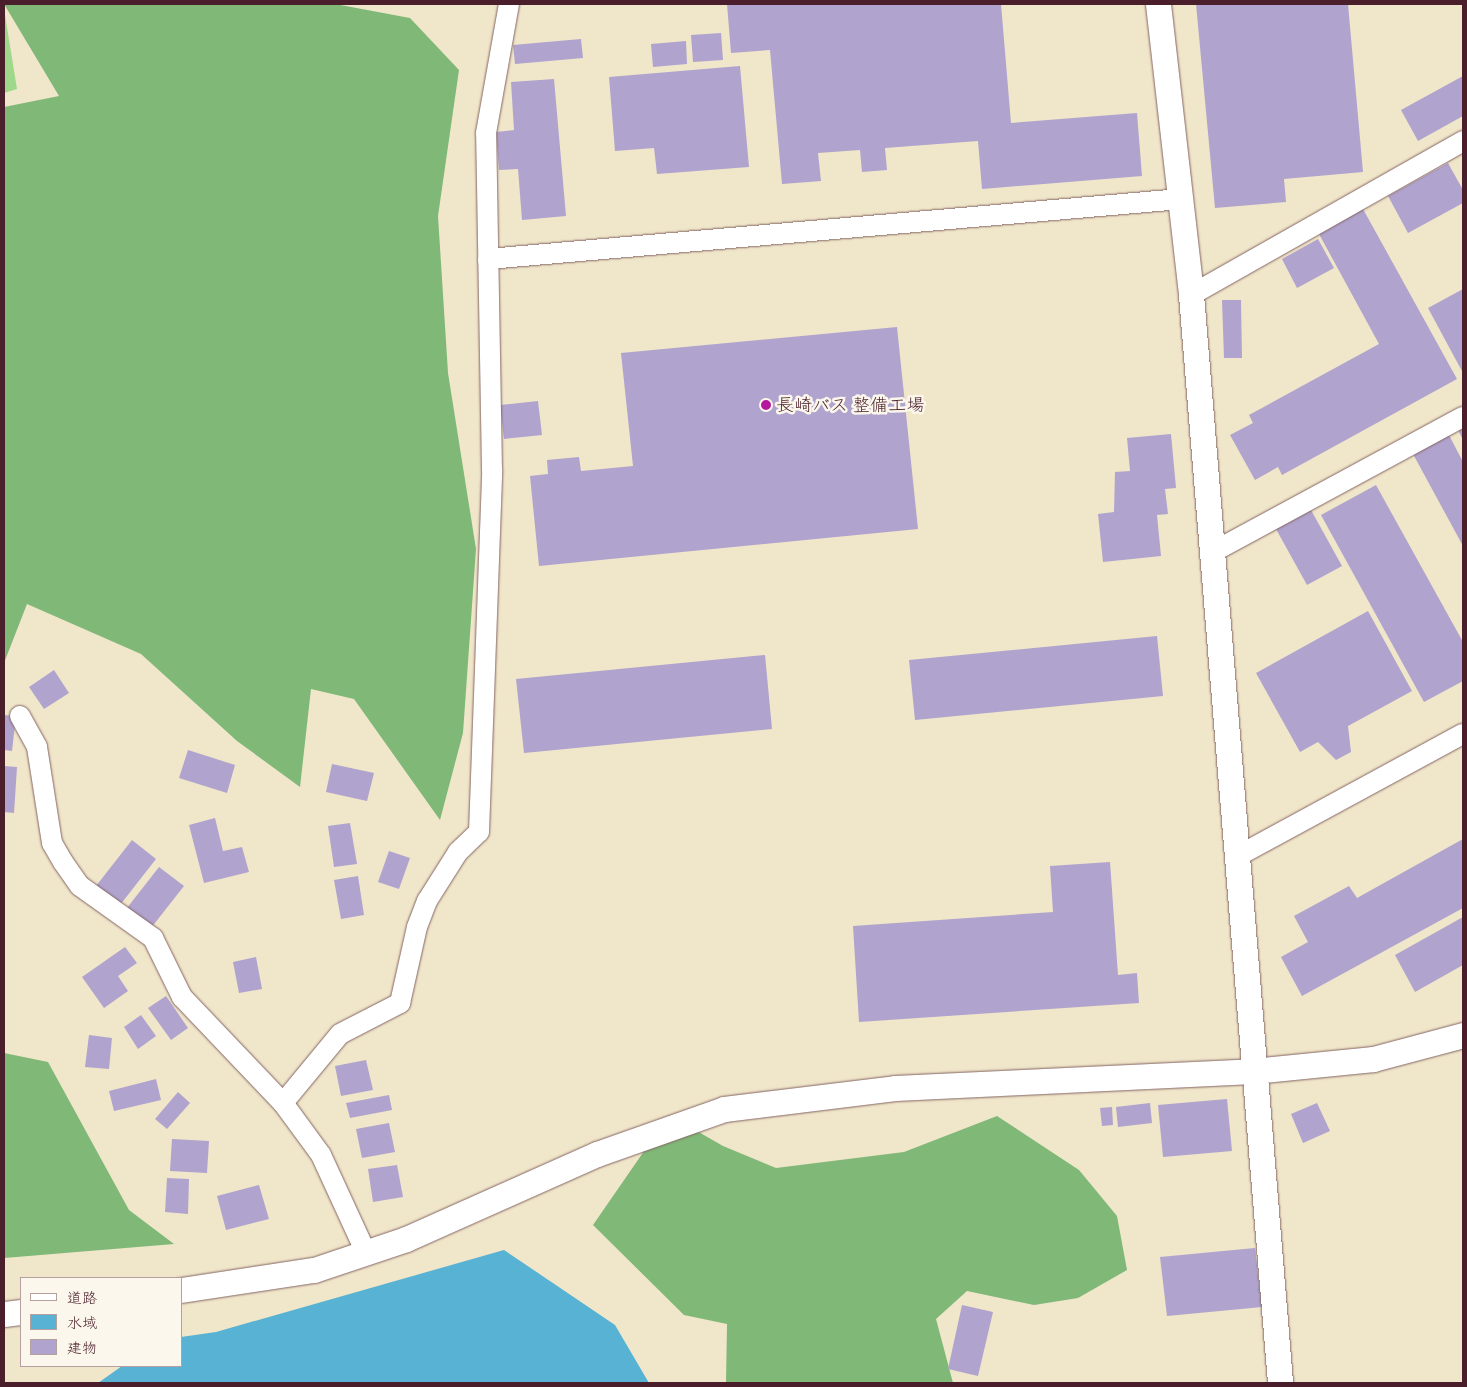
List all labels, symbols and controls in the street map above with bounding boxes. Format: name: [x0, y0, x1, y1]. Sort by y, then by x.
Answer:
place label: 長崎バス 整備工場: [776, 394, 924, 416]
marker: 長崎バス 整備工場: [760, 399, 772, 411]
legend: [20, 1277, 182, 1367]
text: 道路: [67, 1288, 97, 1307]
text: 水域: [67, 1313, 97, 1332]
text: 建物: [67, 1338, 97, 1357]

